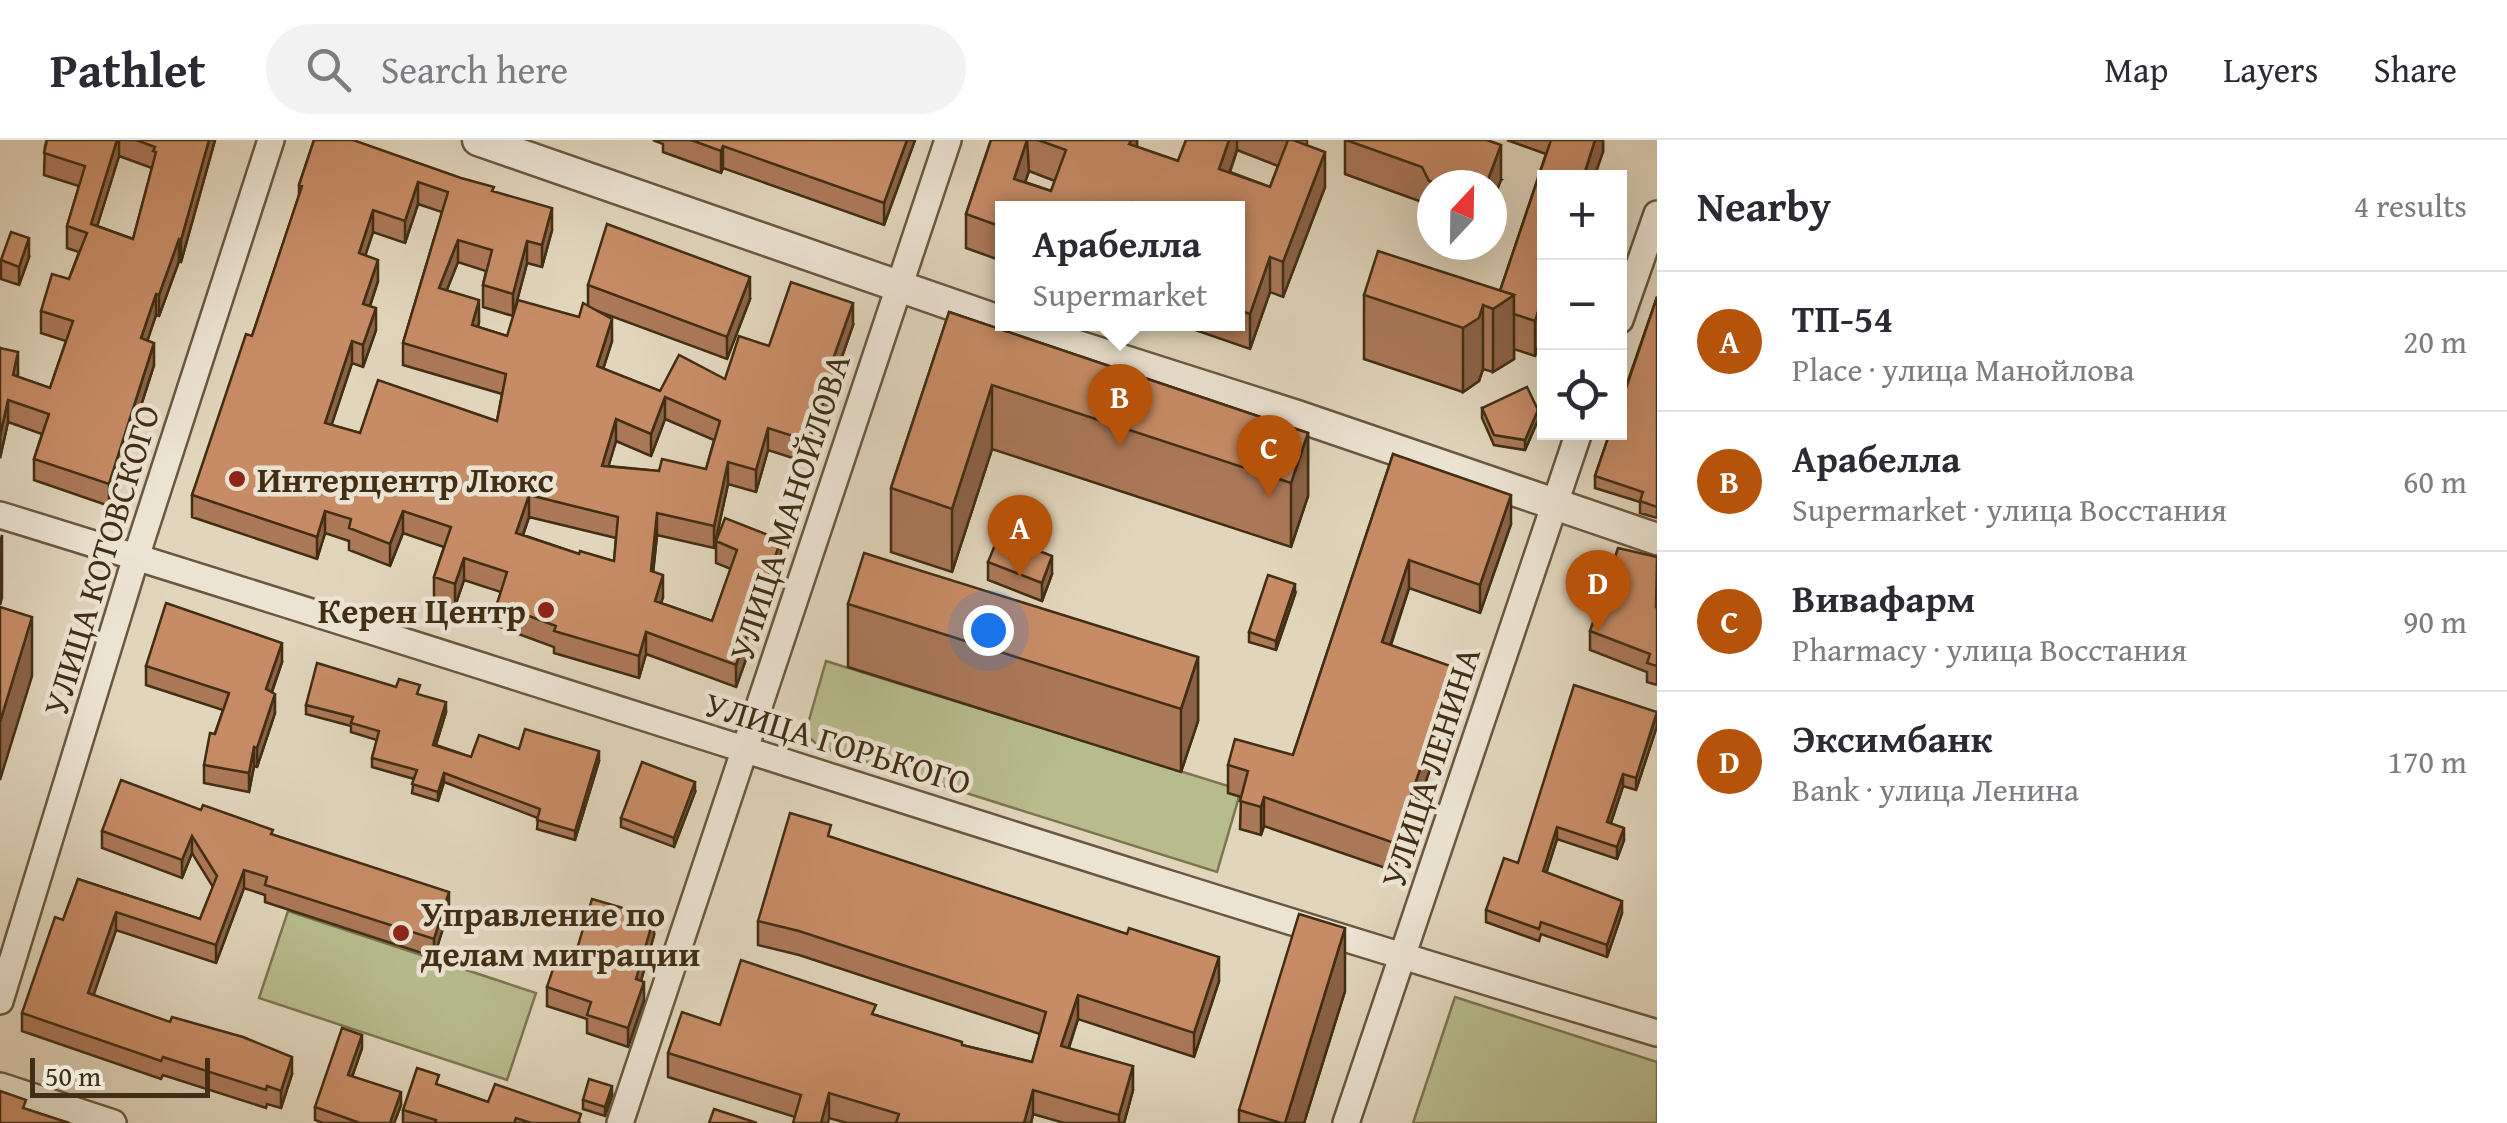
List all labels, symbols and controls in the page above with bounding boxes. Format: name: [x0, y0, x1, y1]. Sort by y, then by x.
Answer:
search box: [266, 24, 966, 114]
text: Pathlet: [50, 34, 206, 105]
text: Search here: [381, 41, 568, 97]
icon: search: [301, 42, 356, 97]
text: Map: [2104, 44, 2168, 95]
text: Layers: [2223, 44, 2318, 95]
text: Share: [2373, 44, 2457, 95]
north arrow: [1417, 170, 1507, 260]
map controls: [1537, 170, 1627, 440]
button: +: [1537, 170, 1627, 260]
text: Nearby: [1697, 175, 1831, 236]
text: 4 results: [2354, 182, 2467, 229]
popup: [995, 201, 1245, 331]
text: Арабелла: [1033, 215, 1201, 271]
button: −: [1537, 260, 1627, 350]
text: Supermarket: [1033, 271, 1207, 318]
text: ТП-54: [1792, 290, 1893, 346]
text: A: [1719, 318, 1740, 365]
text: 20 m: [2403, 318, 2467, 365]
text: Place · улица Манойлова: [1792, 346, 2134, 393]
street label: УЛИЦА МАНОЙЛОВА: [715, 347, 863, 667]
button: locate: [1537, 350, 1627, 440]
pin: B: [1088, 364, 1152, 446]
street label: УЛИЦА КОТОВСКОГО: [30, 399, 172, 721]
pin: C: [1236, 414, 1302, 497]
text: Арабелла: [1792, 430, 1961, 486]
place label: Интерцентр Люкс: [257, 454, 554, 505]
text: B: [1720, 458, 1739, 505]
text: 60 m: [2403, 458, 2467, 505]
marker: Интерцентр Люкс: [226, 468, 248, 490]
text: Supermarket · улица Восстания: [1792, 486, 2227, 533]
pin: A: [988, 494, 1052, 577]
pin: D: [1566, 550, 1630, 632]
text: Вивафарм: [1792, 570, 1975, 626]
place label: Керен Центр: [318, 585, 526, 636]
text: C: [1720, 598, 1739, 645]
text: 90 m: [2403, 598, 2467, 645]
marker: Керен Центр: [535, 599, 557, 621]
your location: [963, 605, 1014, 656]
text: Pharmacy · улица Восстания: [1792, 626, 2187, 673]
street label: УЛИЦА ЛЕНИНА: [1367, 640, 1493, 894]
street label: УЛИЦА ГОРЬКОГО: [699, 678, 977, 808]
text: Эксимбанк: [1792, 710, 1992, 766]
text: D: [1719, 738, 1740, 785]
text: 170 m: [2388, 738, 2467, 785]
text: Bank · улица Ленина: [1792, 766, 2079, 813]
place label: Управление по делам миграции: [421, 888, 700, 979]
marker: Управление по делам миграции: [390, 922, 412, 944]
scale bar: [30, 1053, 210, 1098]
text: 50 m: [45, 1055, 101, 1096]

